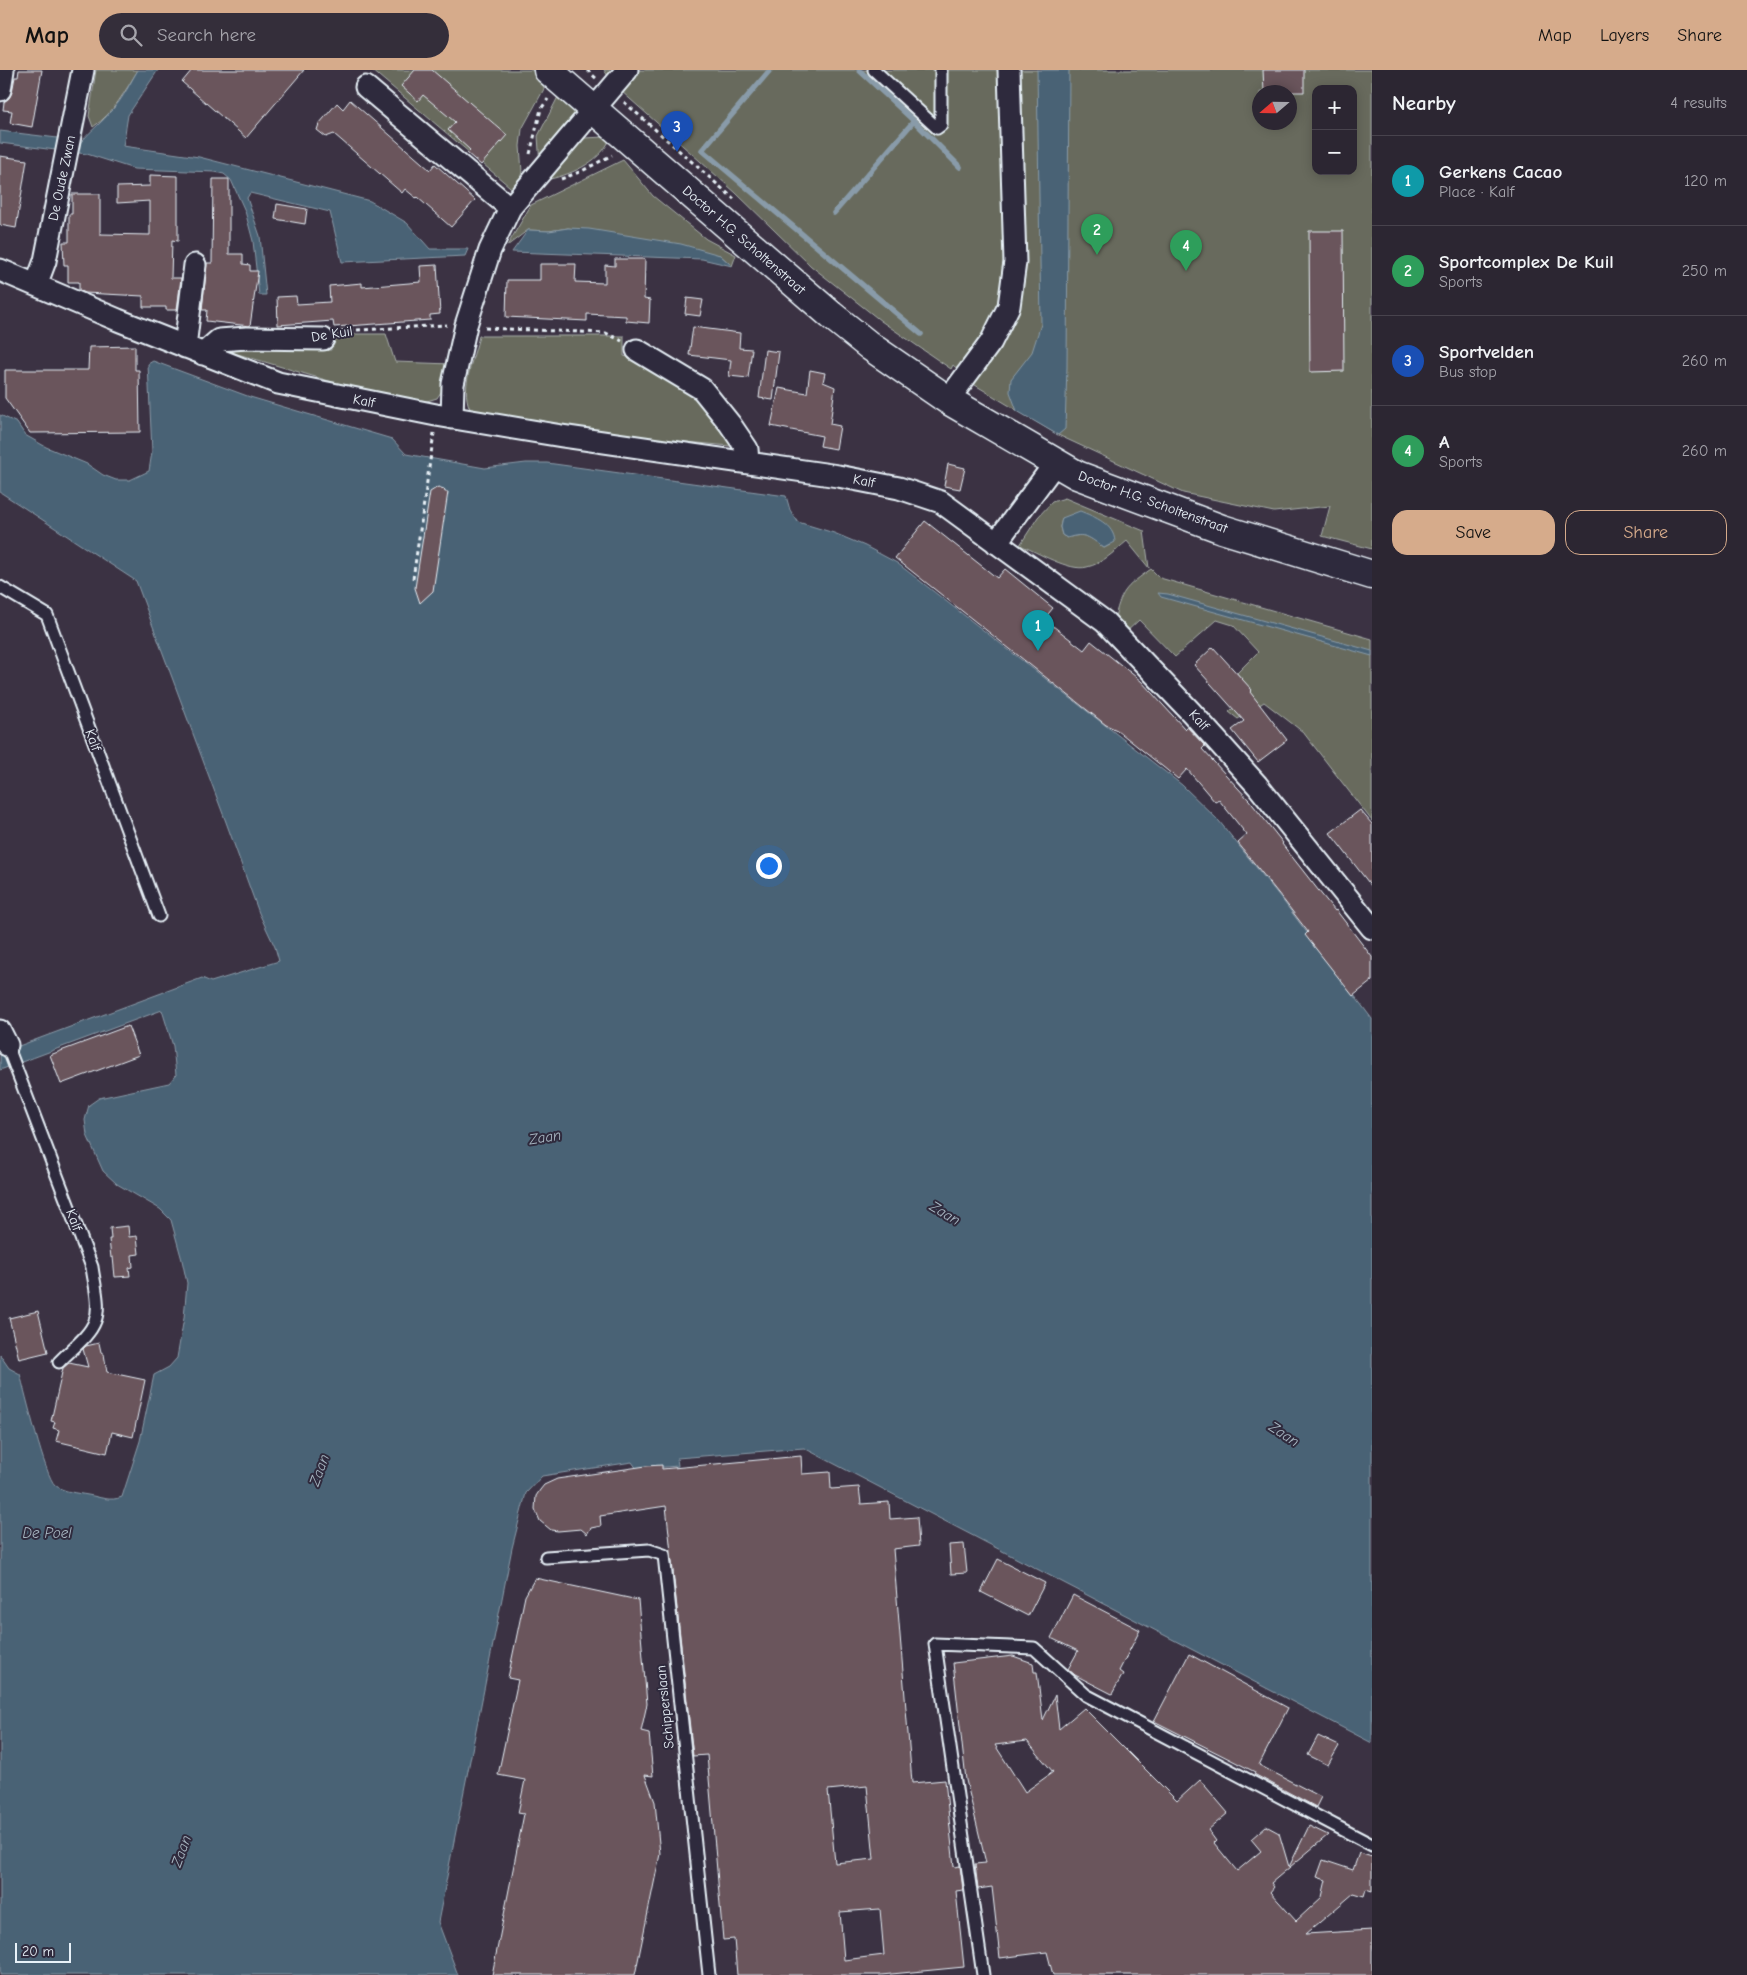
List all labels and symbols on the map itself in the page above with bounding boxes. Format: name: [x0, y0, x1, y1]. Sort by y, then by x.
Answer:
north arrow: [1252, 85, 1297, 130]
pin: 3: [661, 111, 693, 152]
street label: De Oude Zwan: [45, 134, 79, 222]
street label: Doctor H.G. Scholtenstraat: [679, 182, 810, 299]
pin: 2: [1081, 214, 1113, 255]
pin: 4: [1170, 230, 1202, 271]
street label: De Kuil: [310, 322, 354, 346]
street label: Kalf: [352, 391, 378, 412]
street label: Doctor H.G. Scholtenstraat: [1076, 467, 1231, 537]
street label: Kalf: [852, 471, 878, 492]
pin: 1: [1022, 610, 1054, 651]
street label: Kalf: [1185, 706, 1213, 735]
street label: Kalf: [81, 727, 105, 754]
your location: [756, 853, 782, 879]
water label: Zaan: [527, 1126, 562, 1149]
water label: Zaan: [926, 1196, 964, 1229]
street label: Kalf: [62, 1207, 86, 1234]
water label: Zaan: [1265, 1417, 1303, 1450]
water label: Zaan: [305, 1452, 333, 1489]
water label: De Poel: [22, 1524, 72, 1542]
street label: Schipperslaan: [652, 1664, 678, 1750]
water label: Zaan: [167, 1833, 195, 1870]
scale bar: [15, 1940, 71, 1963]

